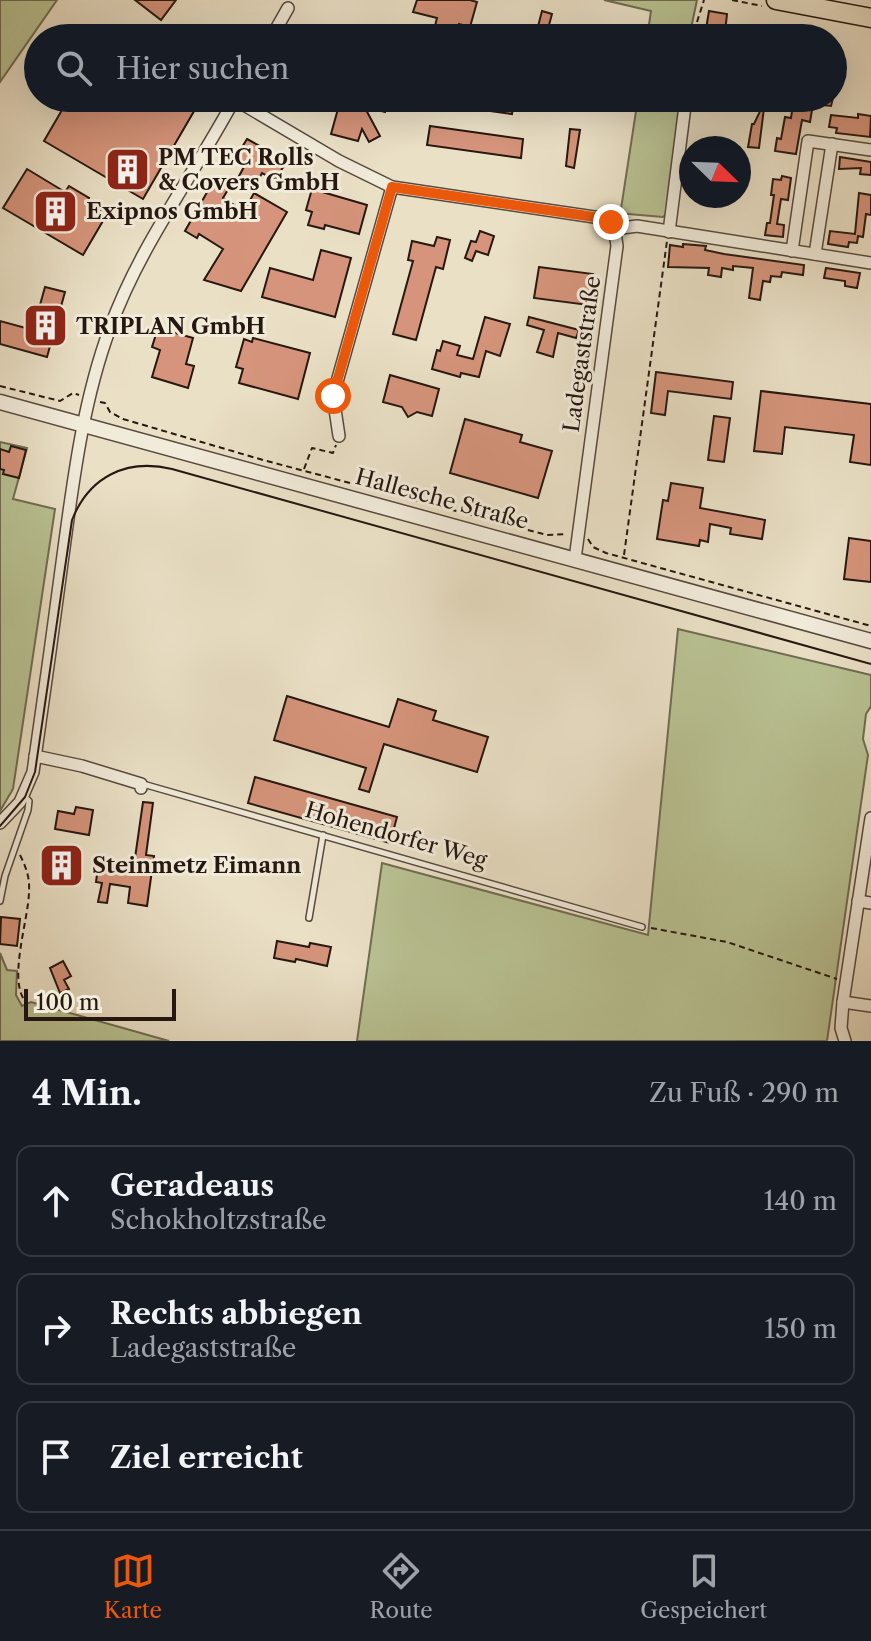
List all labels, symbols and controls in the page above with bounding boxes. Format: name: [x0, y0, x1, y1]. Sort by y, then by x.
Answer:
search box: [24, 24, 847, 112]
icon: search: [52, 46, 96, 90]
text: Hier suchen: [116, 50, 289, 87]
north arrow: [679, 136, 751, 208]
place label: PM TEC Rolls & Covers GmbH: [158, 144, 340, 196]
building icon: PM TEC Rolls & Covers GmbH: [103, 146, 151, 194]
building icon: Exipnos GmbH: [31, 187, 79, 235]
place label: Exipnos GmbH: [86, 198, 258, 225]
route end: [593, 204, 629, 240]
street label: Ladegaststraße: [558, 274, 606, 434]
building icon: TRIPLAN GmbH: [21, 302, 69, 350]
place label: TRIPLAN GmbH: [76, 313, 265, 340]
route start: [315, 378, 351, 414]
street label: Hallesche Straße: [352, 463, 532, 535]
street label: Hohendorfer Weg: [302, 796, 490, 874]
building icon: Steinmetz Eimann: [37, 841, 85, 889]
place label: Steinmetz Eimann: [92, 852, 301, 879]
scale bar: [24, 985, 176, 1021]
text: 100 m: [36, 989, 99, 1016]
text: 4 Min.: [32, 1072, 142, 1114]
text: Zu Fuß · 290 m: [649, 1077, 839, 1109]
text: Geradeaus: [110, 1167, 274, 1204]
icon: ahead: [34, 1179, 78, 1223]
text: 140 m: [763, 1185, 837, 1217]
text: Schokholtzstraße: [110, 1204, 327, 1236]
text: Rechts abbiegen: [110, 1295, 362, 1332]
icon: right: [34, 1307, 78, 1351]
text: 150 m: [764, 1313, 837, 1345]
text: Ladegaststraße: [110, 1332, 296, 1364]
icon: arrive: [34, 1435, 78, 1479]
text: Ziel erreicht: [110, 1439, 303, 1476]
tab: Karte: [104, 1549, 162, 1624]
tab: Route: [370, 1549, 433, 1624]
tab: Gespeichert: [640, 1549, 767, 1624]

